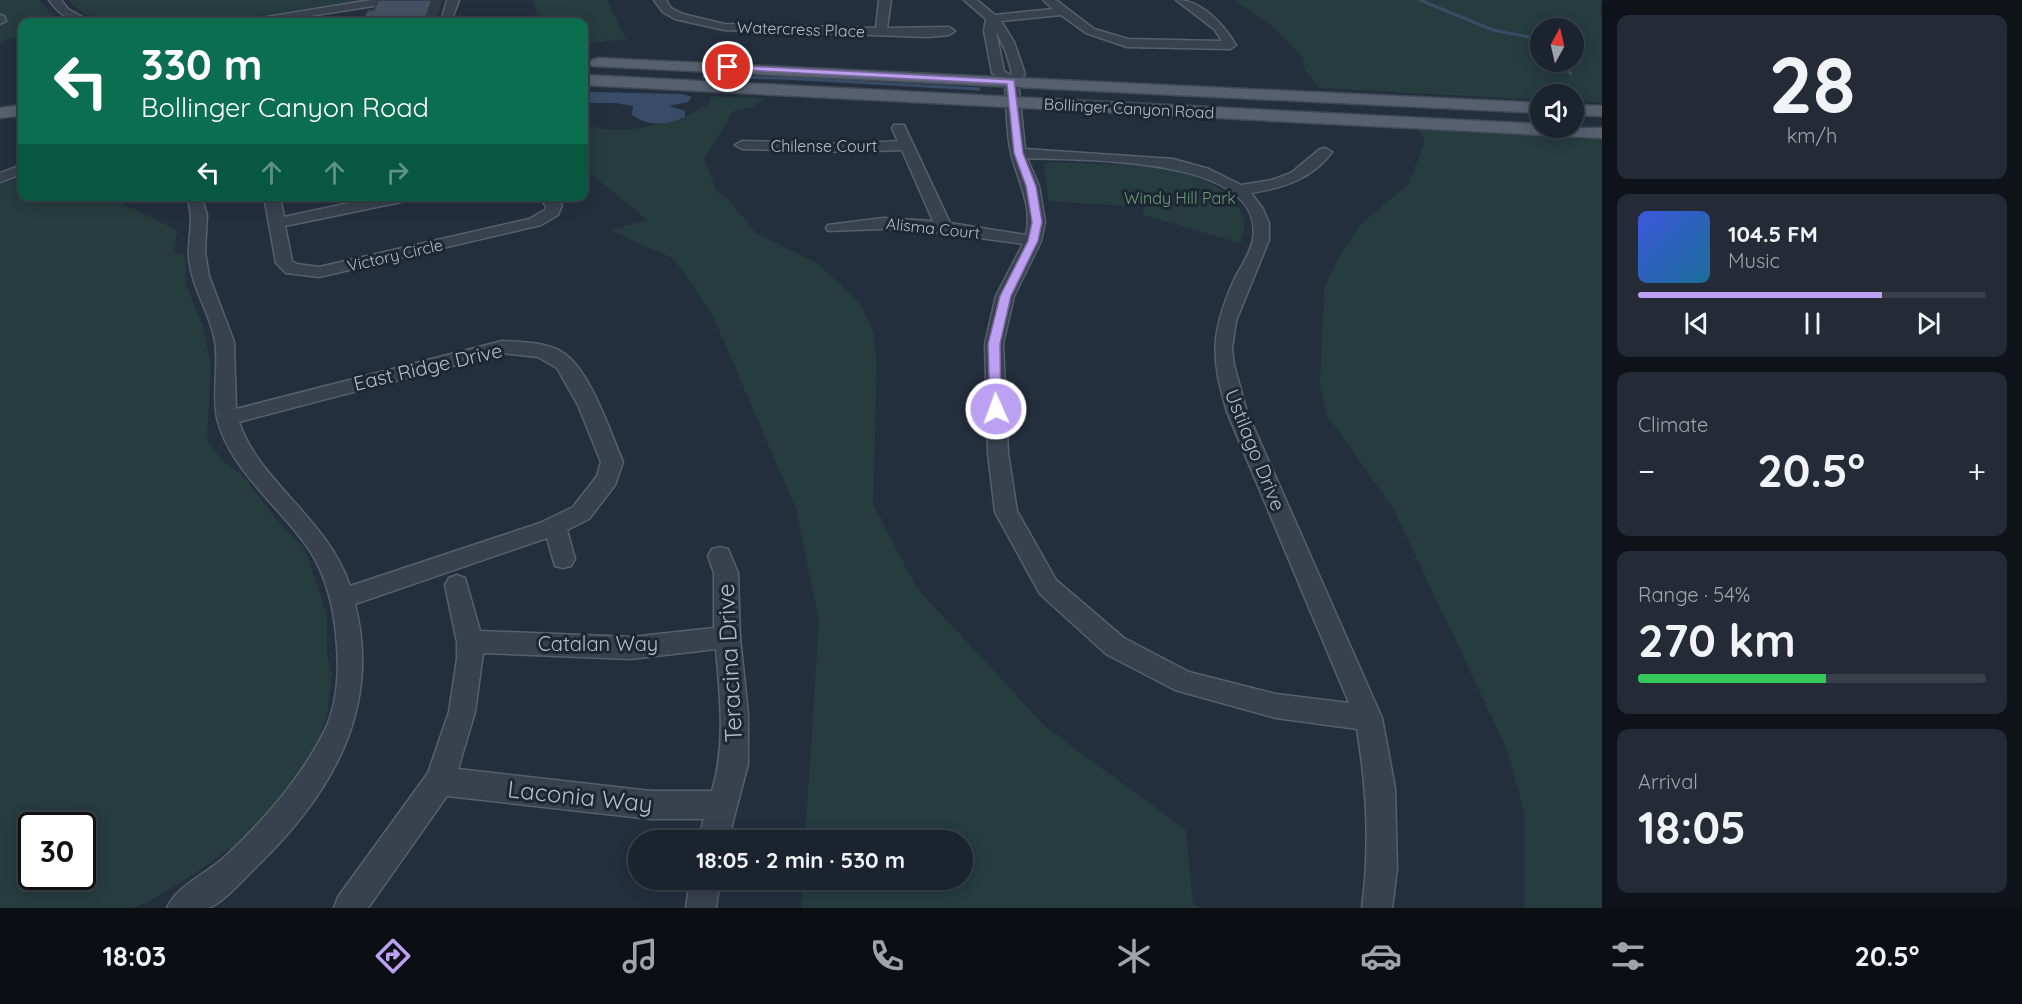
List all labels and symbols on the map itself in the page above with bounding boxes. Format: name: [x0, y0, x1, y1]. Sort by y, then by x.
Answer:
street label: Watercress Place: [737, 17, 865, 41]
north arrow: [1530, 18, 1584, 72]
pin: [702, 41, 753, 92]
street label: Bollinger Canyon Road: [1043, 94, 1215, 122]
street label: Chilense Court: [771, 136, 877, 156]
park label: Windy Hill Park: [1124, 188, 1236, 208]
street label: Alisma Court: [885, 213, 981, 243]
street label: Victory Circle: [345, 234, 445, 276]
street label: East Ridge Drive: [351, 337, 505, 396]
position arrow: [964, 377, 1028, 441]
street label: Ustilago Drive: [1220, 385, 1291, 514]
street label: Teracina Drive: [710, 583, 748, 743]
street label: Catalan Way: [538, 631, 658, 656]
street label: Laconia Way: [506, 773, 654, 819]
speed limit sign: 30: [18, 812, 96, 890]

